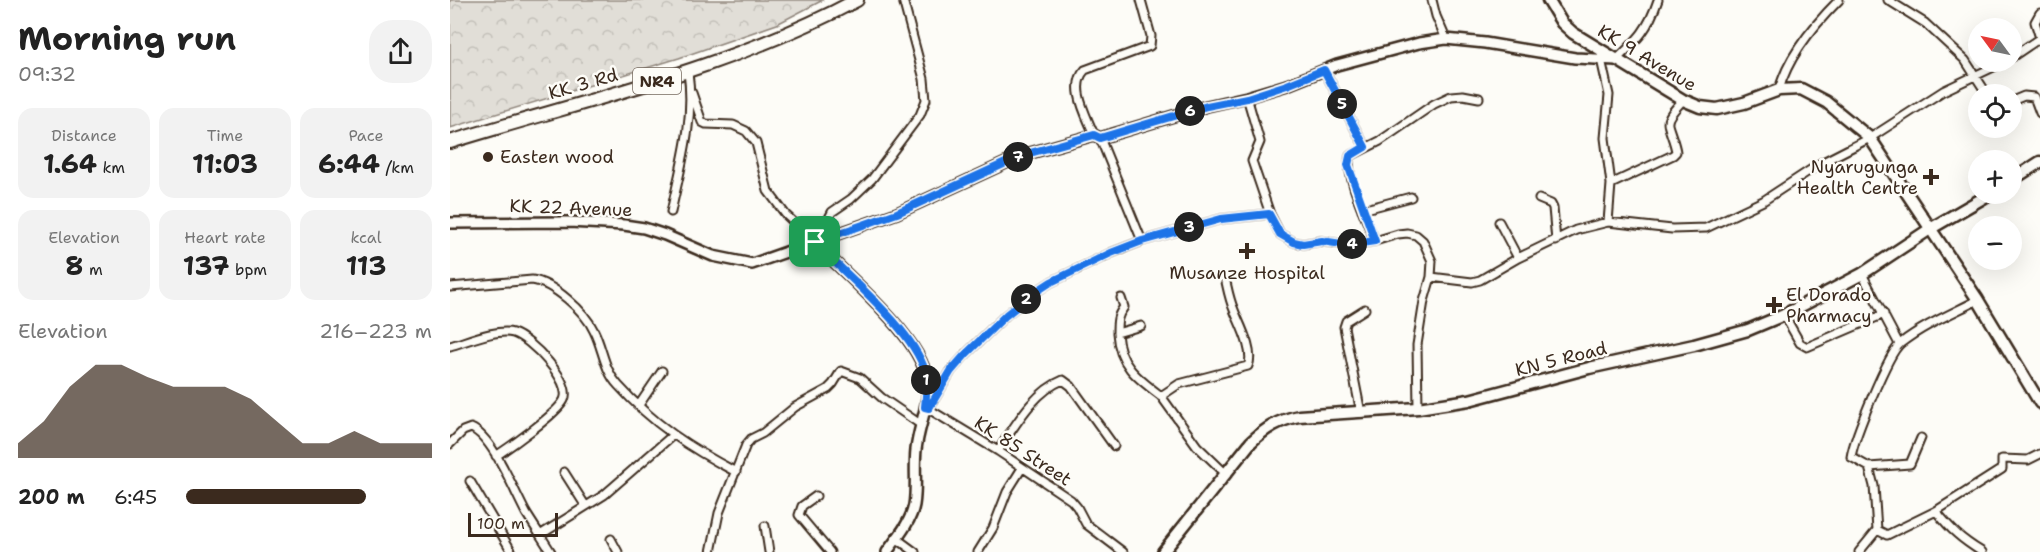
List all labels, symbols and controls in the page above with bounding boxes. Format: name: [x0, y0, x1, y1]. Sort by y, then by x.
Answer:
text: Morning run: [18, 16, 236, 61]
north arrow: [1968, 18, 2022, 72]
map controls: [1968, 18, 2022, 270]
street label: KK 9 Avenue: [1593, 19, 1701, 97]
button: share: [369, 20, 432, 83]
text: 09:32: [18, 61, 76, 87]
street label: KK 3 Rd: [545, 63, 621, 105]
road number: NR4: [633, 68, 681, 94]
button: locate: [1968, 84, 2022, 138]
pin: 5: [1327, 89, 1357, 119]
text: 5: [1337, 93, 1347, 114]
pin: 6: [1175, 96, 1205, 126]
text: 6: [1184, 100, 1196, 121]
text: Distance: [51, 125, 117, 146]
text: Time: [207, 125, 243, 146]
text: Pace: [348, 125, 384, 146]
pin: 7: [1003, 142, 1033, 172]
place label: Easten wood: [500, 145, 614, 169]
text: 1.64: [43, 146, 97, 181]
text: 11:03: [192, 146, 258, 181]
text: 6:44: [318, 146, 380, 181]
text: 7: [1012, 146, 1024, 167]
marker: Easten wood: [481, 150, 495, 164]
button: +: [1968, 150, 2022, 204]
place label: Nyarugunga Health Centre: [1797, 155, 1918, 200]
text: km: [97, 157, 125, 178]
text: /km: [380, 157, 414, 178]
marker: Nyarugunga Health Centre: [1922, 168, 1940, 186]
street label: KK 22 Avenue: [509, 194, 633, 222]
pin: 3: [1174, 212, 1204, 242]
pin: [789, 216, 840, 267]
text: 3: [1183, 216, 1195, 237]
button: −: [1968, 216, 2022, 270]
icon: arrive: [798, 225, 831, 258]
text: Elevation: [48, 227, 120, 248]
text: Heart rate: [184, 227, 266, 248]
text: kcal: [350, 227, 382, 248]
pin: 4: [1337, 229, 1367, 259]
text: 4: [1346, 233, 1358, 254]
marker: Musanze Hospital: [1238, 242, 1256, 260]
text: 8: [65, 248, 83, 283]
text: 137: [183, 248, 229, 283]
text: 113: [346, 248, 386, 283]
text: m: [83, 259, 103, 280]
text: bpm: [229, 259, 267, 280]
place label: Musanze Hospital: [1169, 261, 1325, 285]
place label: El Dorado Pharmacy: [1786, 283, 1872, 328]
pin: 2: [1011, 284, 1041, 314]
text: 2: [1020, 288, 1032, 309]
marker: El Dorado Pharmacy: [1767, 298, 1781, 312]
text: Elevation: [18, 318, 108, 344]
text: 216–223 m: [319, 318, 432, 344]
street label: KN 5 Road: [1513, 336, 1609, 382]
pin: 1: [911, 365, 941, 395]
text: 1: [922, 369, 930, 390]
street label: KK 85 Street: [970, 411, 1076, 491]
text: 200 m: [18, 484, 85, 510]
text: 6:45: [114, 484, 157, 510]
scale bar: [468, 510, 558, 538]
text: 100 m: [477, 513, 525, 534]

